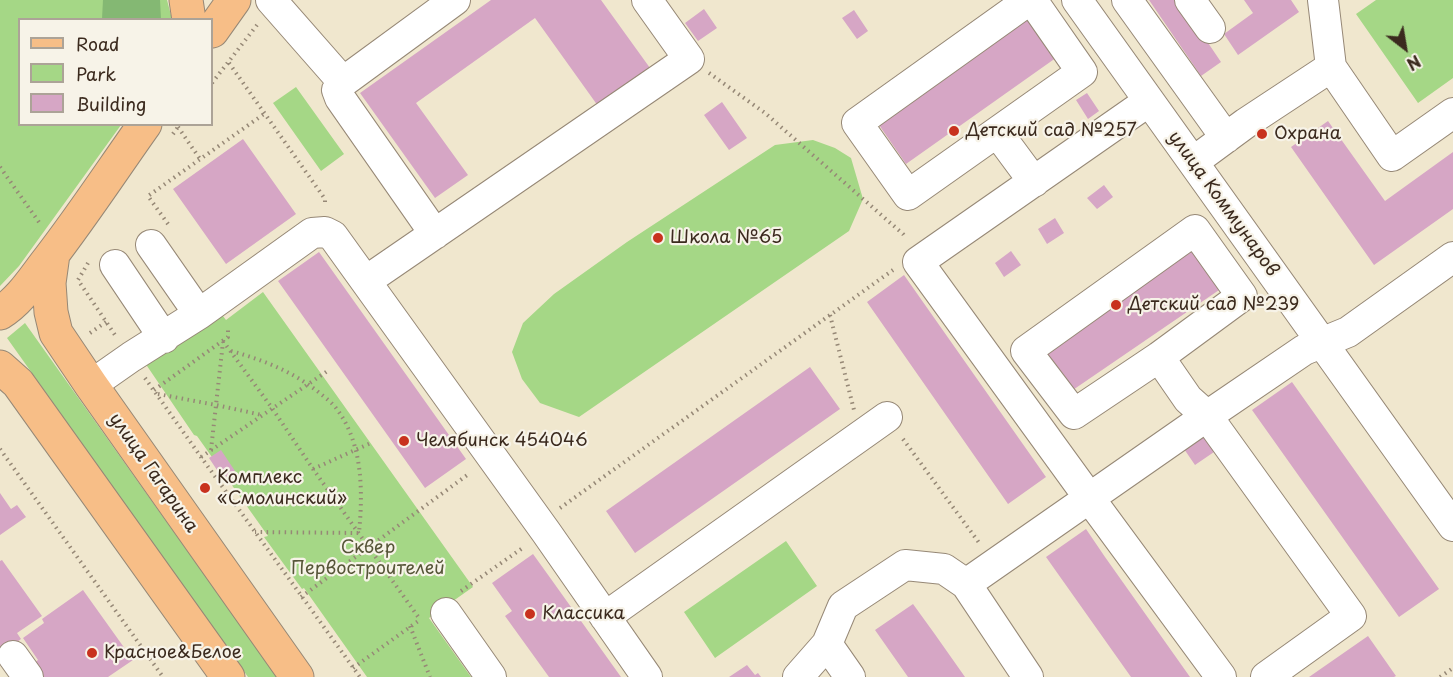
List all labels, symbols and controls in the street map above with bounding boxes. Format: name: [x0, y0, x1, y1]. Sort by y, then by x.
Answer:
legend: [18, 18, 213, 126]
north arrow: [1375, 18, 1435, 78]
text: Road: [76, 30, 120, 57]
text: N: [1403, 50, 1426, 77]
text: Park: [76, 60, 116, 87]
text: Building: [76, 90, 146, 117]
place label: Детский сад №257: [966, 120, 1137, 142]
place label: Охрана: [1274, 123, 1341, 145]
marker: Детский сад №257: [947, 124, 961, 138]
street label: улица Коммунаров: [1163, 127, 1283, 281]
marker: Охрана: [1255, 127, 1269, 141]
place label: Школа №65: [670, 227, 782, 249]
marker: Школа №65: [651, 231, 665, 245]
place label: Детский сад №239: [1128, 294, 1299, 316]
marker: Детский сад №239: [1109, 298, 1123, 312]
street label: улица Гагарина: [104, 409, 202, 537]
place label: Челябинск 454046: [416, 430, 588, 452]
marker: Челябинск 454046: [397, 434, 411, 448]
place label: Комплекс «Смолинский»: [217, 467, 347, 510]
marker: Комплекс «Смолинский»: [198, 481, 212, 495]
park label: Сквер Первостроителей: [291, 537, 445, 580]
place label: Классика: [542, 603, 625, 625]
marker: Классика: [523, 607, 537, 621]
place label: Красное&Белое: [104, 642, 242, 664]
marker: Красное&Белое: [85, 646, 99, 660]

